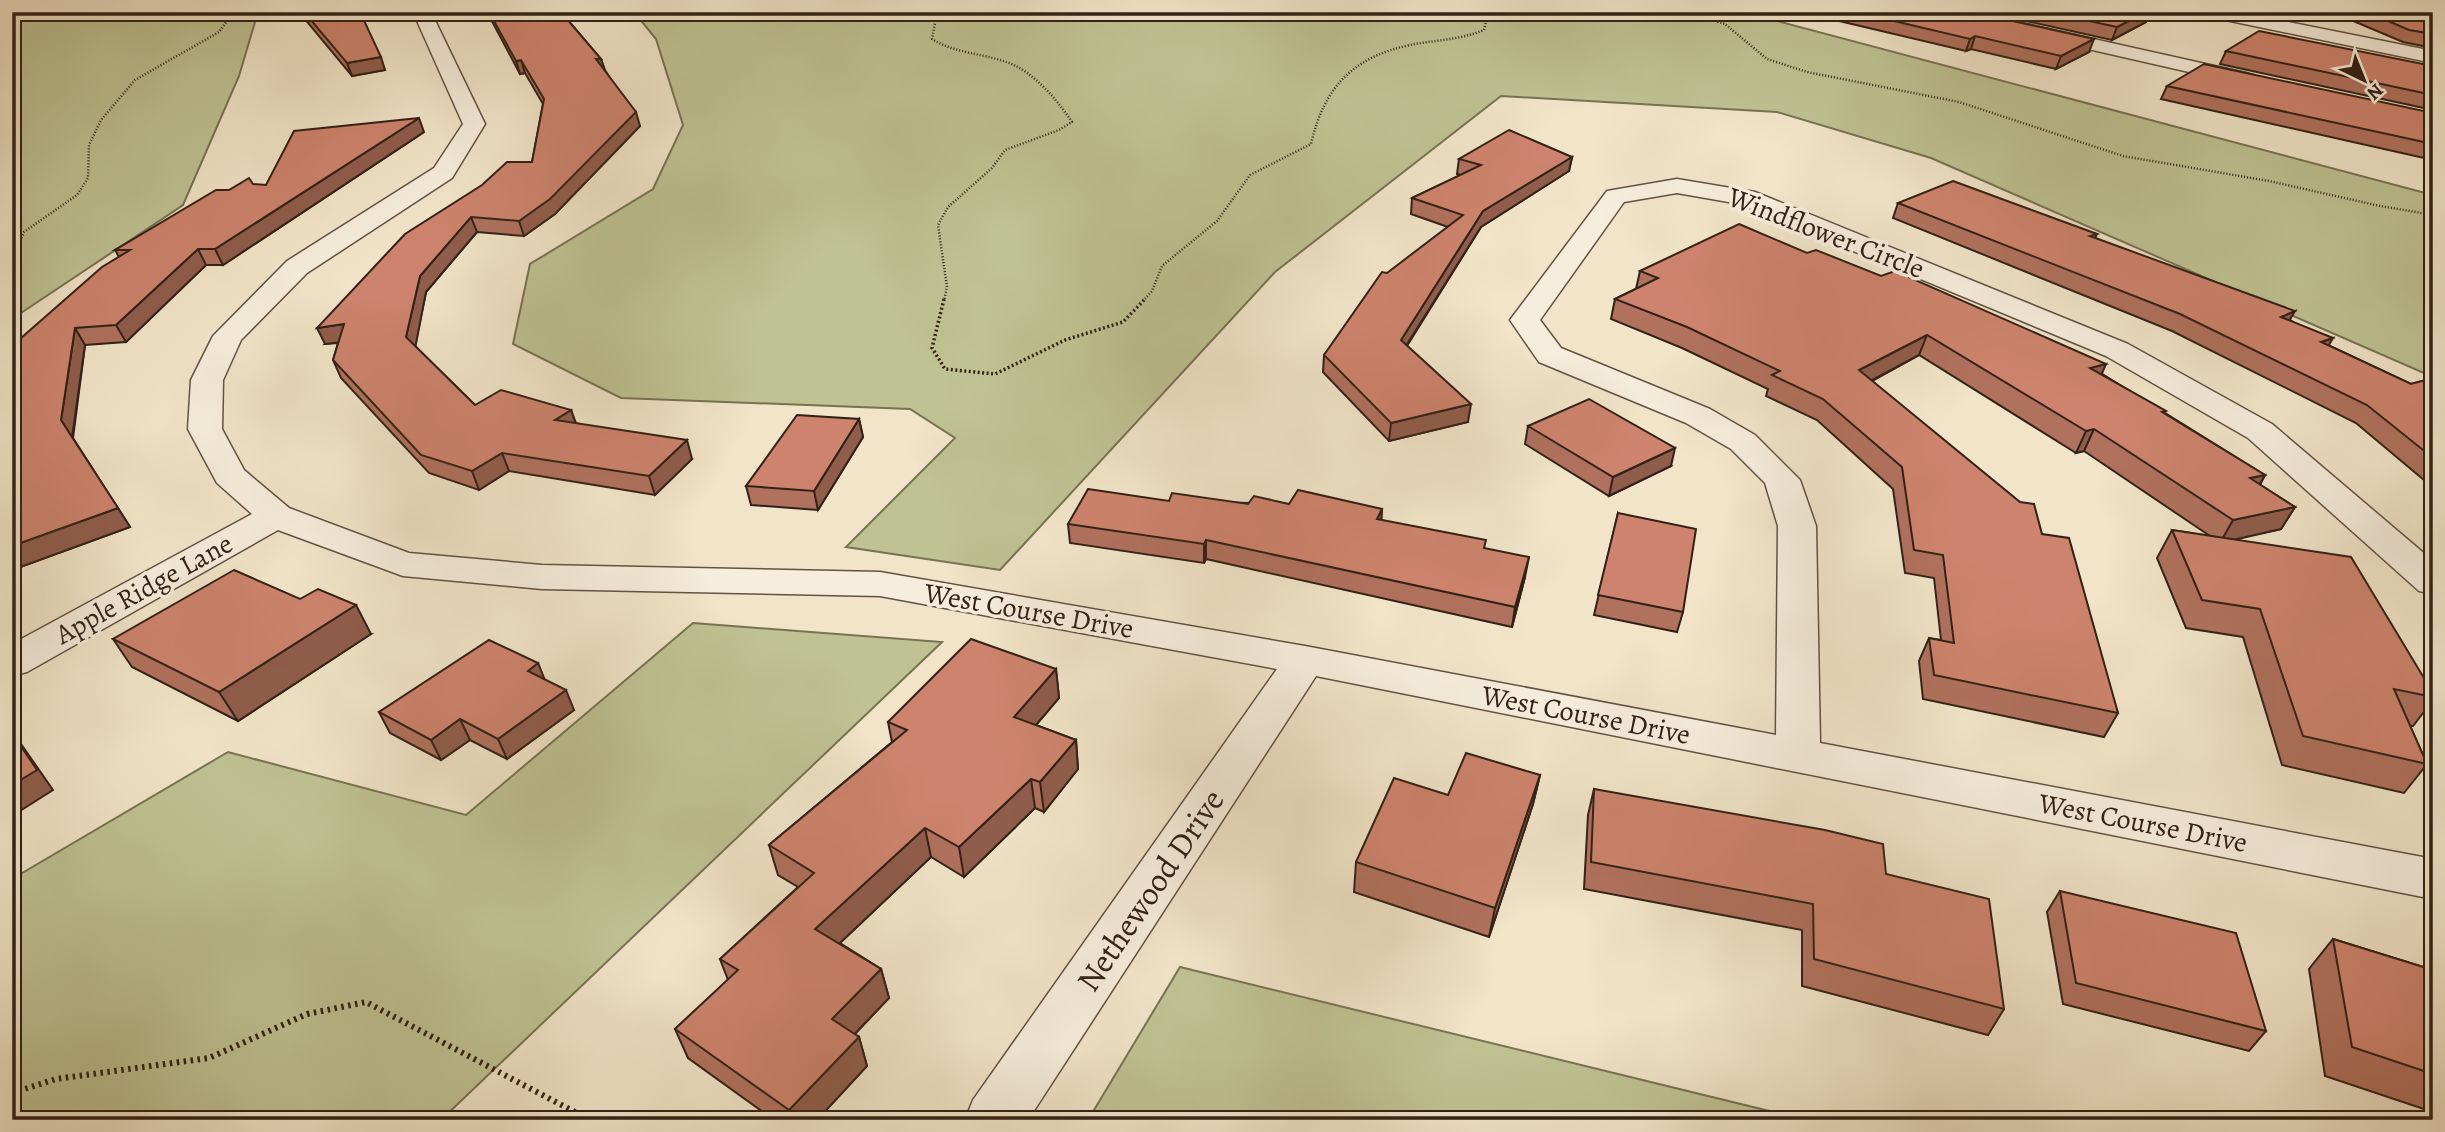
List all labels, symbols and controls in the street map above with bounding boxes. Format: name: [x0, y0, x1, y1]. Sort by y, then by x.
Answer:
north arrow: [2330, 46, 2400, 116]
text: N: [2361, 77, 2389, 106]
street label: Windflower Circle: [1721, 178, 1930, 288]
street label: Apple Ridge Lane: [48, 525, 239, 654]
street label: West Course Drive: [921, 574, 1136, 648]
street label: West Course Drive: [1478, 676, 1693, 754]
street label: Nethewood Drive: [1066, 780, 1234, 1000]
street label: West Course Drive: [2035, 784, 2250, 862]

